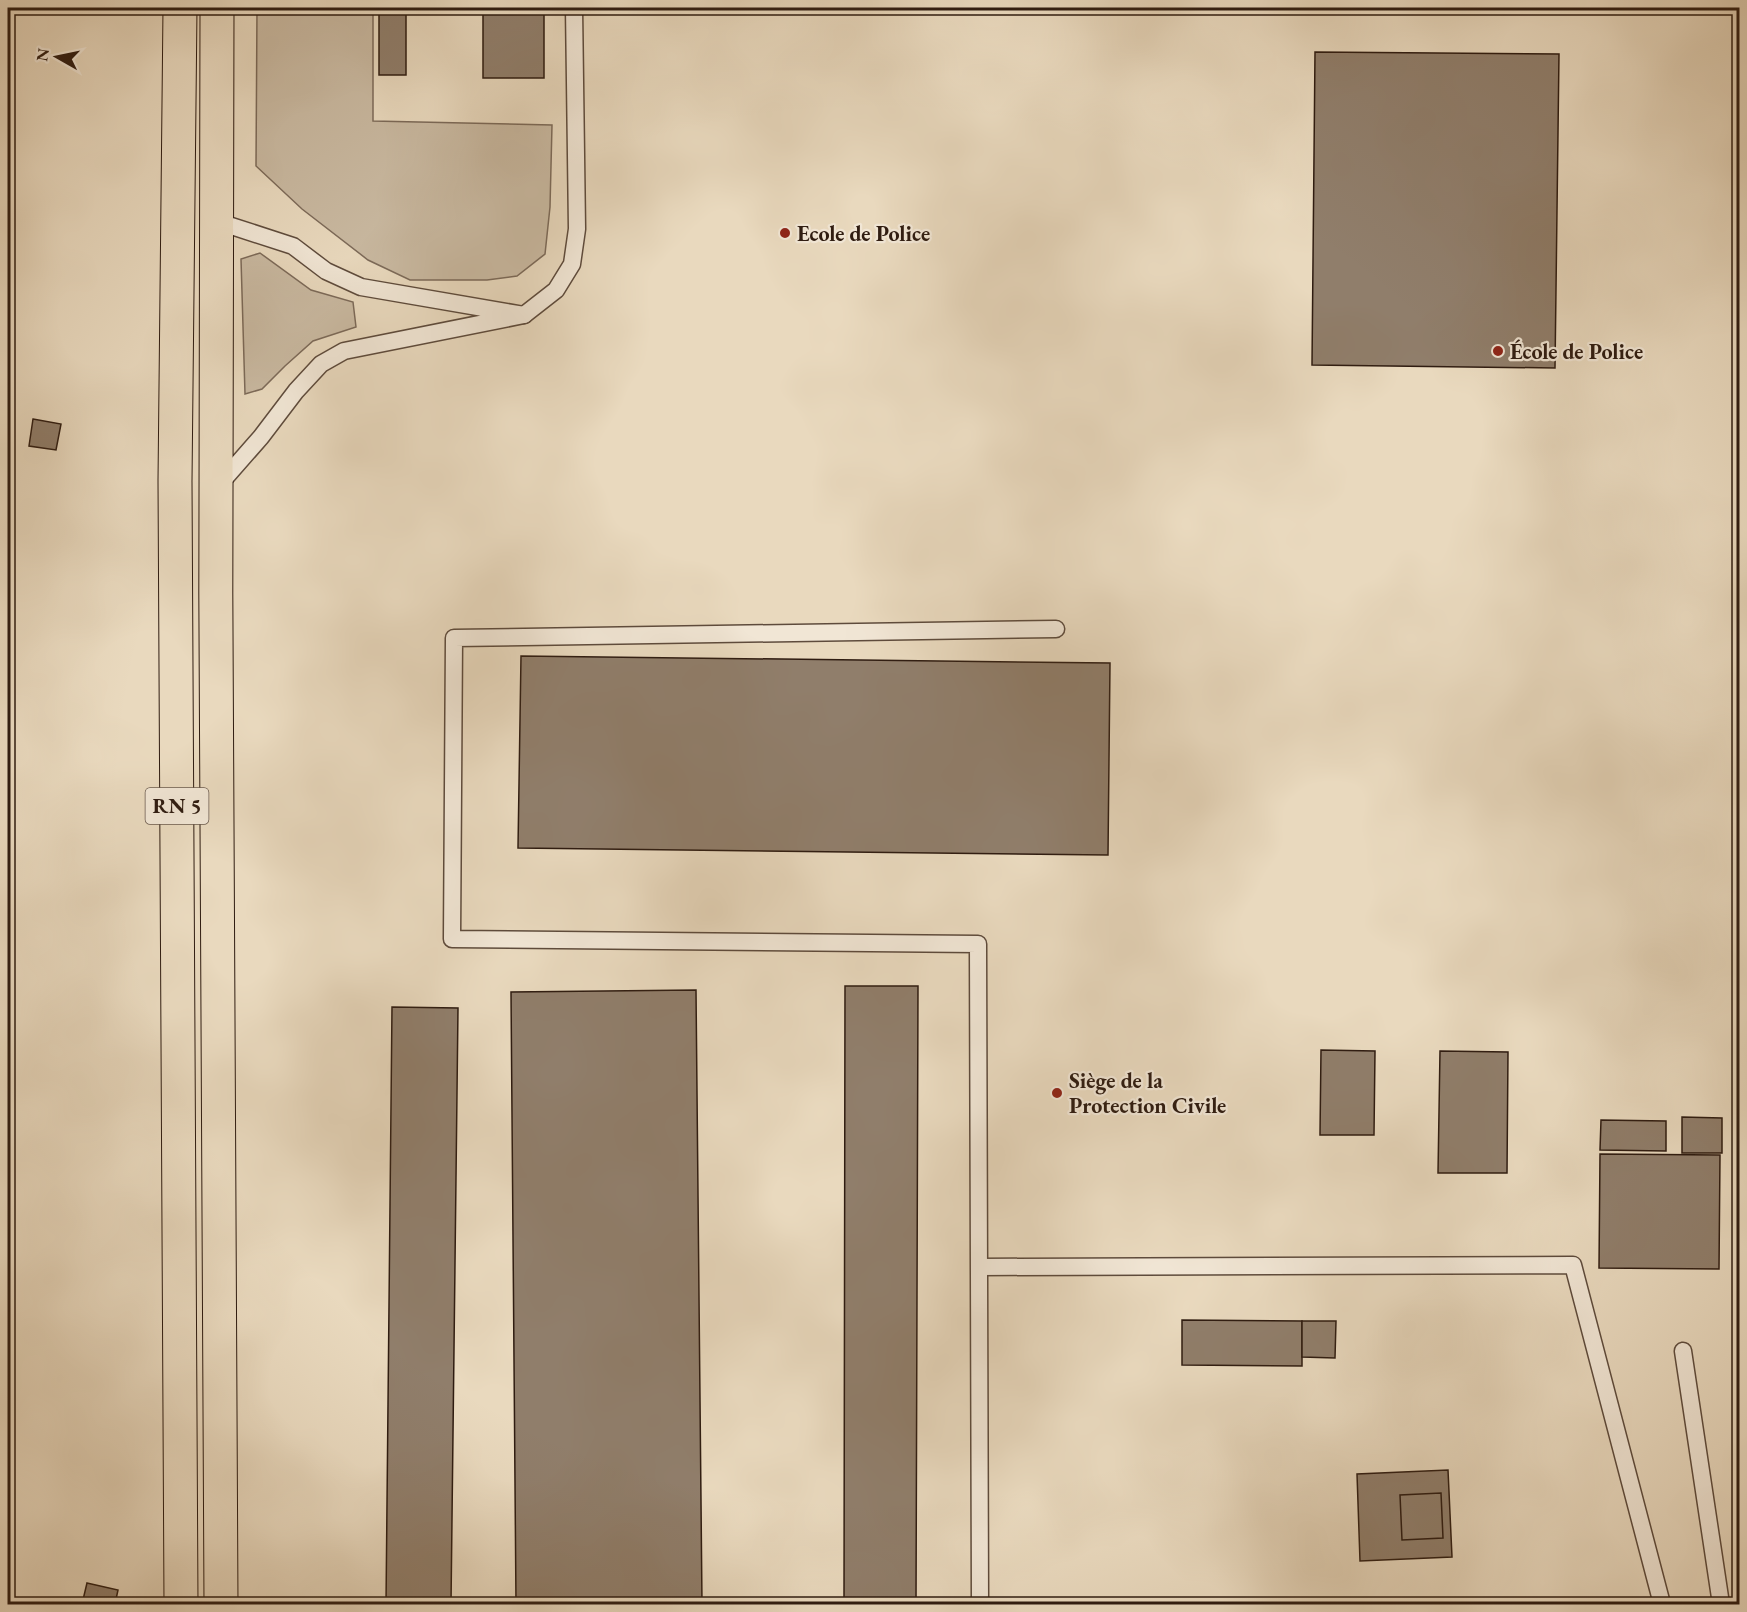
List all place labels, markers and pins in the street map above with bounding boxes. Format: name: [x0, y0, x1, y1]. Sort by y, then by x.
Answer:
place label: Ecole de Police: [797, 219, 930, 248]
marker: Ecole de Police: [778, 226, 792, 240]
place label: École de Police: [1510, 337, 1643, 366]
marker: École de Police: [1491, 344, 1505, 358]
place label: Siège de la Protection Civile: [1069, 1066, 1226, 1120]
marker: Siège de la Protection Civile: [1050, 1086, 1064, 1100]

